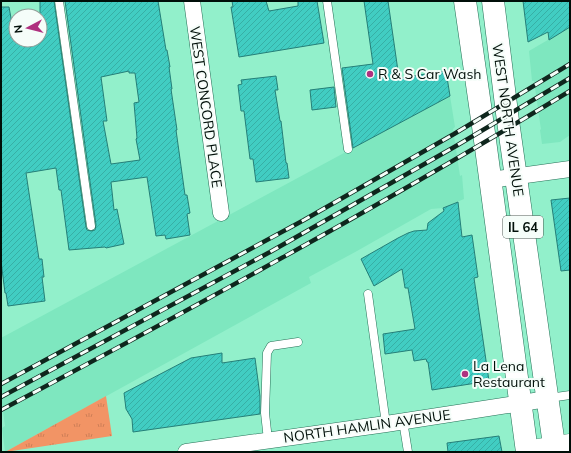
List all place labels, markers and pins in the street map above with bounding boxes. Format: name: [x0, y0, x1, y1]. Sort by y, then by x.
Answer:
place label: R & S Car Wash: [378, 65, 482, 83]
marker: R & S Car Wash: [365, 69, 375, 79]
place label: La Lena Restaurant: [473, 357, 545, 391]
marker: La Lena Restaurant: [460, 369, 470, 379]

